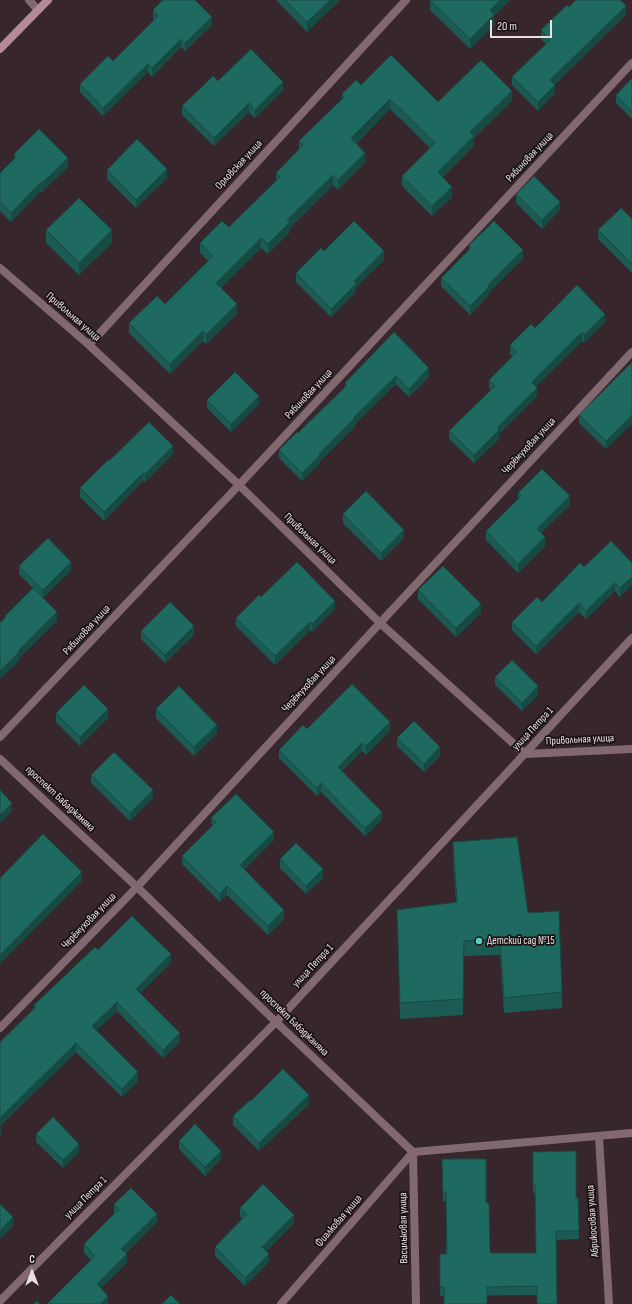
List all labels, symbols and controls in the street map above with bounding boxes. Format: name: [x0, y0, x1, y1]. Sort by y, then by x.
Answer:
scale bar: [492, 12, 554, 38]
text: 20 m: [497, 19, 517, 34]
street label: Рябиновая улица: [503, 129, 557, 185]
street label: Орловская улица: [213, 137, 265, 193]
street label: Привольная улица: [43, 290, 103, 344]
street label: Рябиновая улица: [282, 366, 336, 422]
street label: Черёмуховая улица: [499, 415, 559, 477]
street label: Привольная улица: [281, 511, 339, 567]
street label: Рябиновая улица: [60, 602, 114, 658]
street label: Черёмуховая улица: [279, 653, 339, 715]
street label: улица Петра 1: [510, 705, 556, 753]
street label: Привольная улица: [546, 732, 614, 748]
street label: проспект Бабаджаняна: [22, 763, 98, 835]
street label: Черёмуховая улица: [59, 890, 119, 952]
place label: Детский сад №15: [487, 934, 555, 948]
marker: Детский сад №15: [474, 936, 484, 946]
street label: улица Петра 1: [290, 942, 336, 990]
street label: проспект Бабаджаняна: [257, 987, 331, 1059]
street label: улица Петра 1: [62, 1174, 110, 1222]
street label: Абрикосовая улица: [584, 1185, 602, 1257]
street label: Фиалковая улица: [313, 1192, 365, 1250]
street label: Васильковая улица: [397, 1192, 411, 1264]
north arrow: [12, 1252, 52, 1292]
text: С: [29, 1253, 35, 1266]

